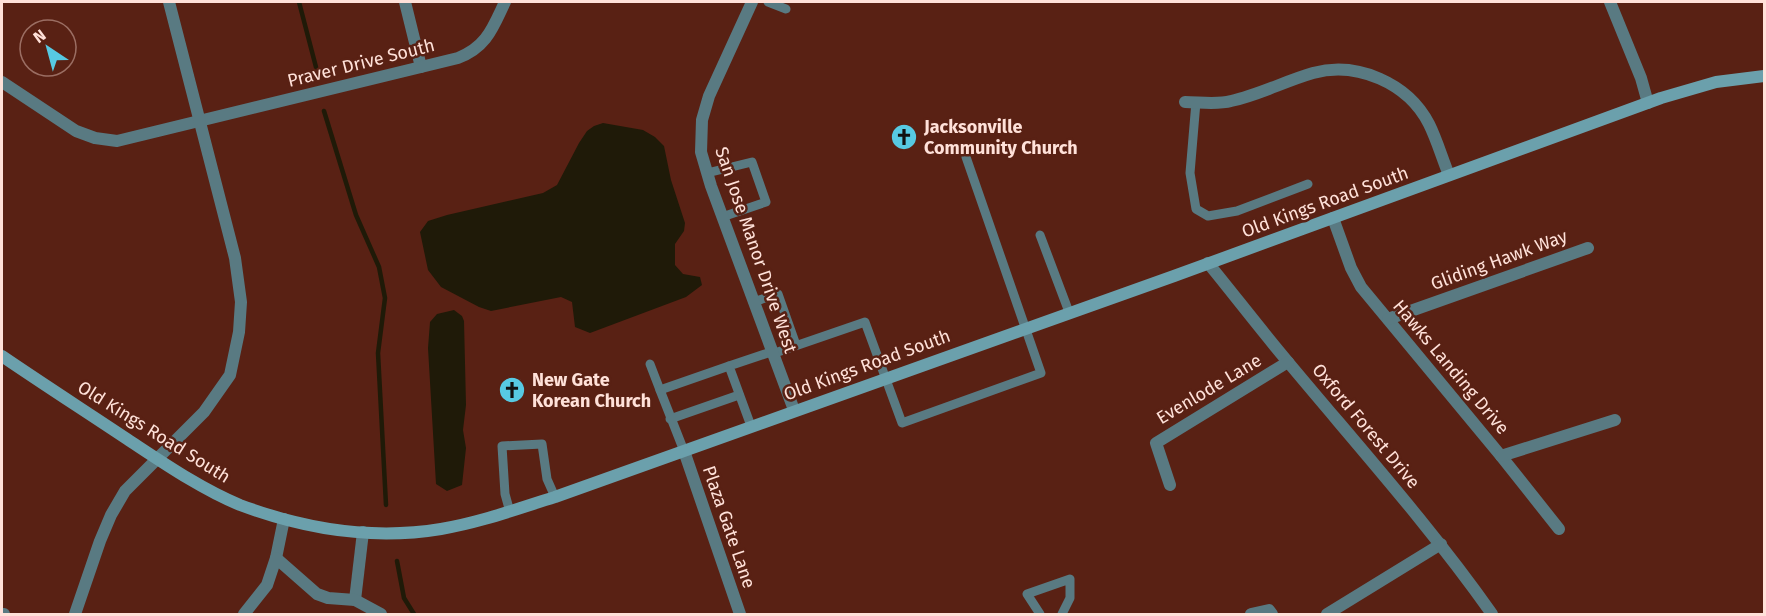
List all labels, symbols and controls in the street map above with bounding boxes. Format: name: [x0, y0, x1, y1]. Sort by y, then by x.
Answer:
north arrow: [18, 18, 78, 78]
text: N: [30, 25, 49, 47]
street label: Praver Drive South: [285, 34, 437, 92]
place label: Jacksonville Community Church: [923, 116, 1078, 159]
church icon: Jacksonville Community Church: [889, 122, 919, 152]
street label: San Jose Manor Drive West: [710, 144, 802, 357]
street label: Old Kings Road South: [1239, 162, 1411, 242]
street label: Gliding Hawk Way: [1428, 225, 1570, 295]
street label: Hawks Landing Drive: [1388, 295, 1514, 439]
street label: Old Kings Road South: [781, 325, 953, 405]
street label: Evenlode Lane: [1153, 349, 1265, 429]
street label: Oxford Forest Drive: [1307, 359, 1425, 493]
place label: New Gate Korean Church: [532, 369, 651, 412]
church icon: New Gate Korean Church: [497, 375, 527, 405]
street label: Old Kings Road South: [74, 376, 234, 488]
street label: Plaza Gate Lane: [698, 463, 760, 591]

